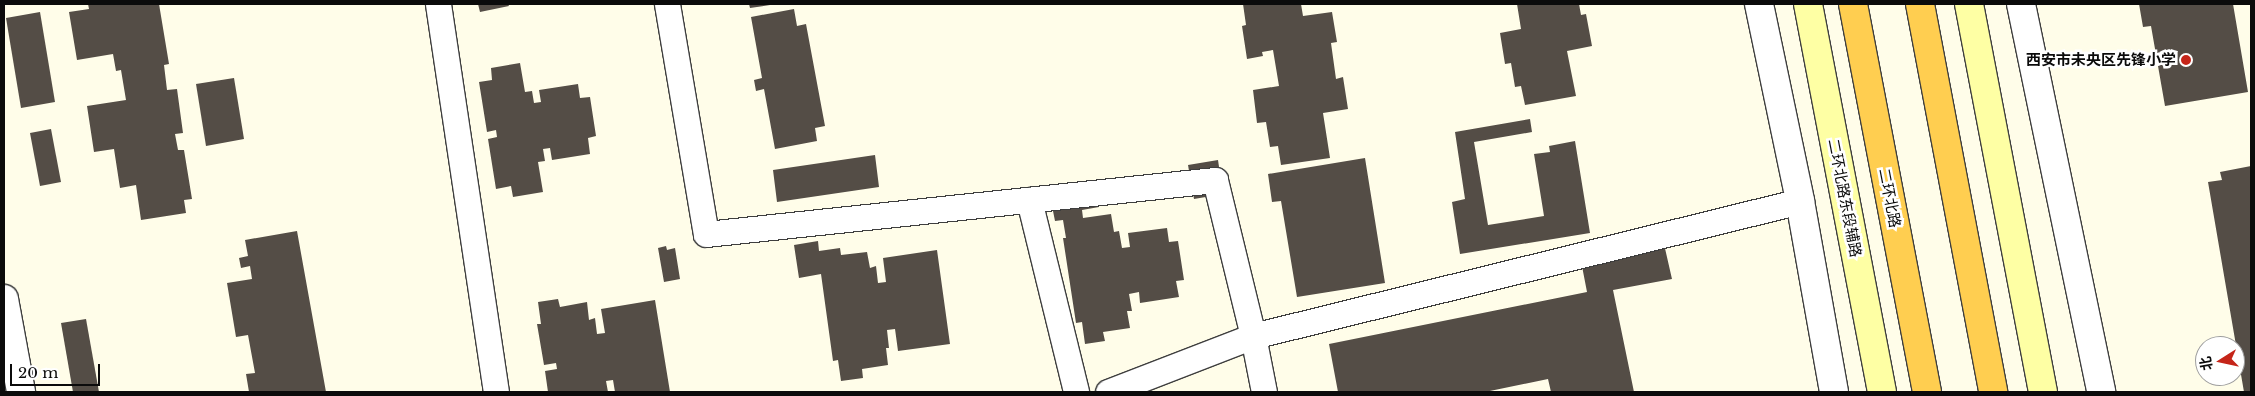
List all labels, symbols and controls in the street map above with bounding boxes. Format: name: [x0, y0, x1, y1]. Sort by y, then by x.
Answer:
place label: 西安市未央区先锋小学: [2026, 51, 2176, 69]
marker: 西安市未央区先锋小学: [2180, 54, 2192, 66]
street label: 二环北路东段辅路: [1825, 137, 1865, 259]
street label: 二环北路: [1875, 167, 1905, 229]
north arrow: [2195, 336, 2245, 386]
scale bar: [12, 354, 102, 386]
text: 北: [2196, 355, 2216, 372]
text: 20 m: [18, 363, 58, 382]

